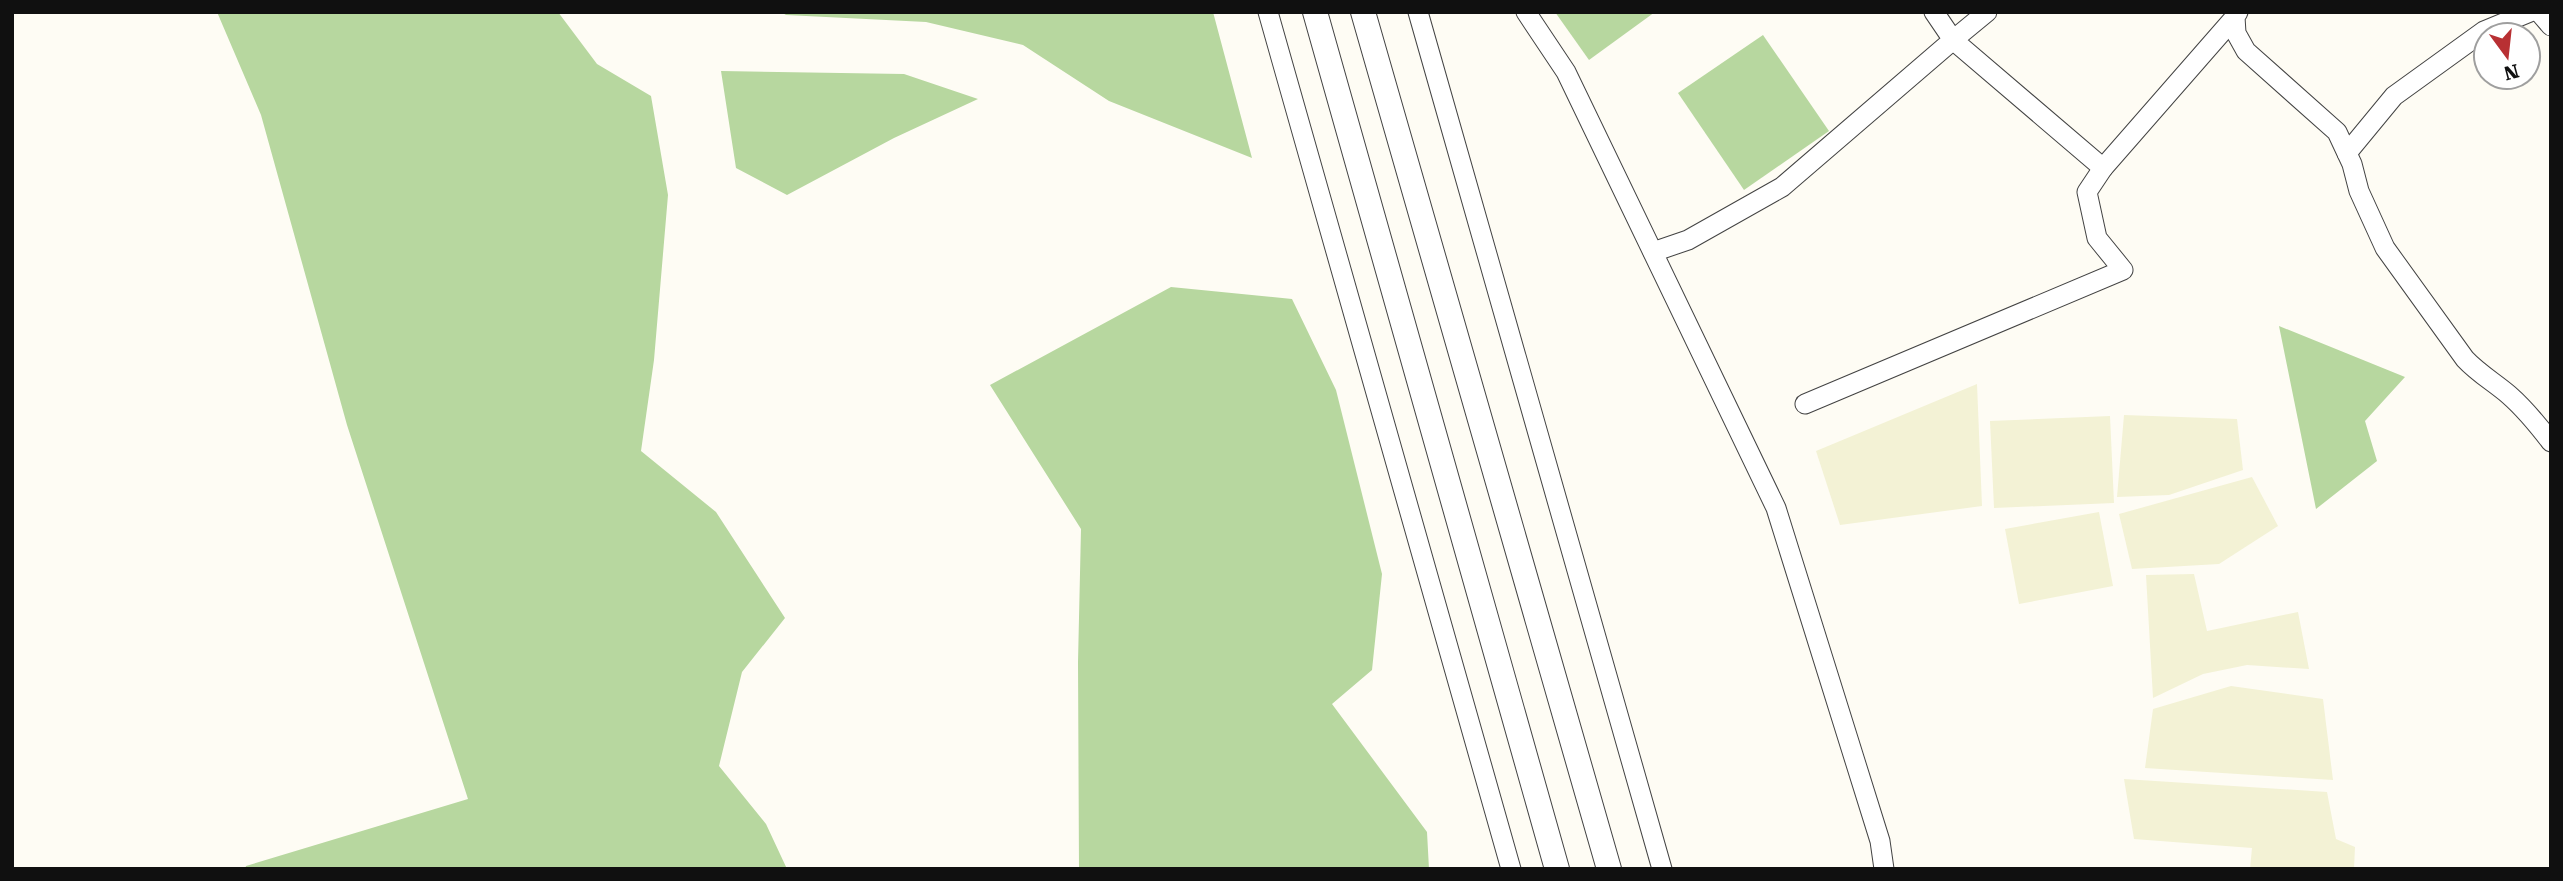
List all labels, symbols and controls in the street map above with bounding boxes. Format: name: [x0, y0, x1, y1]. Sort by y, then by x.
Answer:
north arrow: [2472, 21, 2542, 91]
text: N: [2501, 59, 2521, 85]

